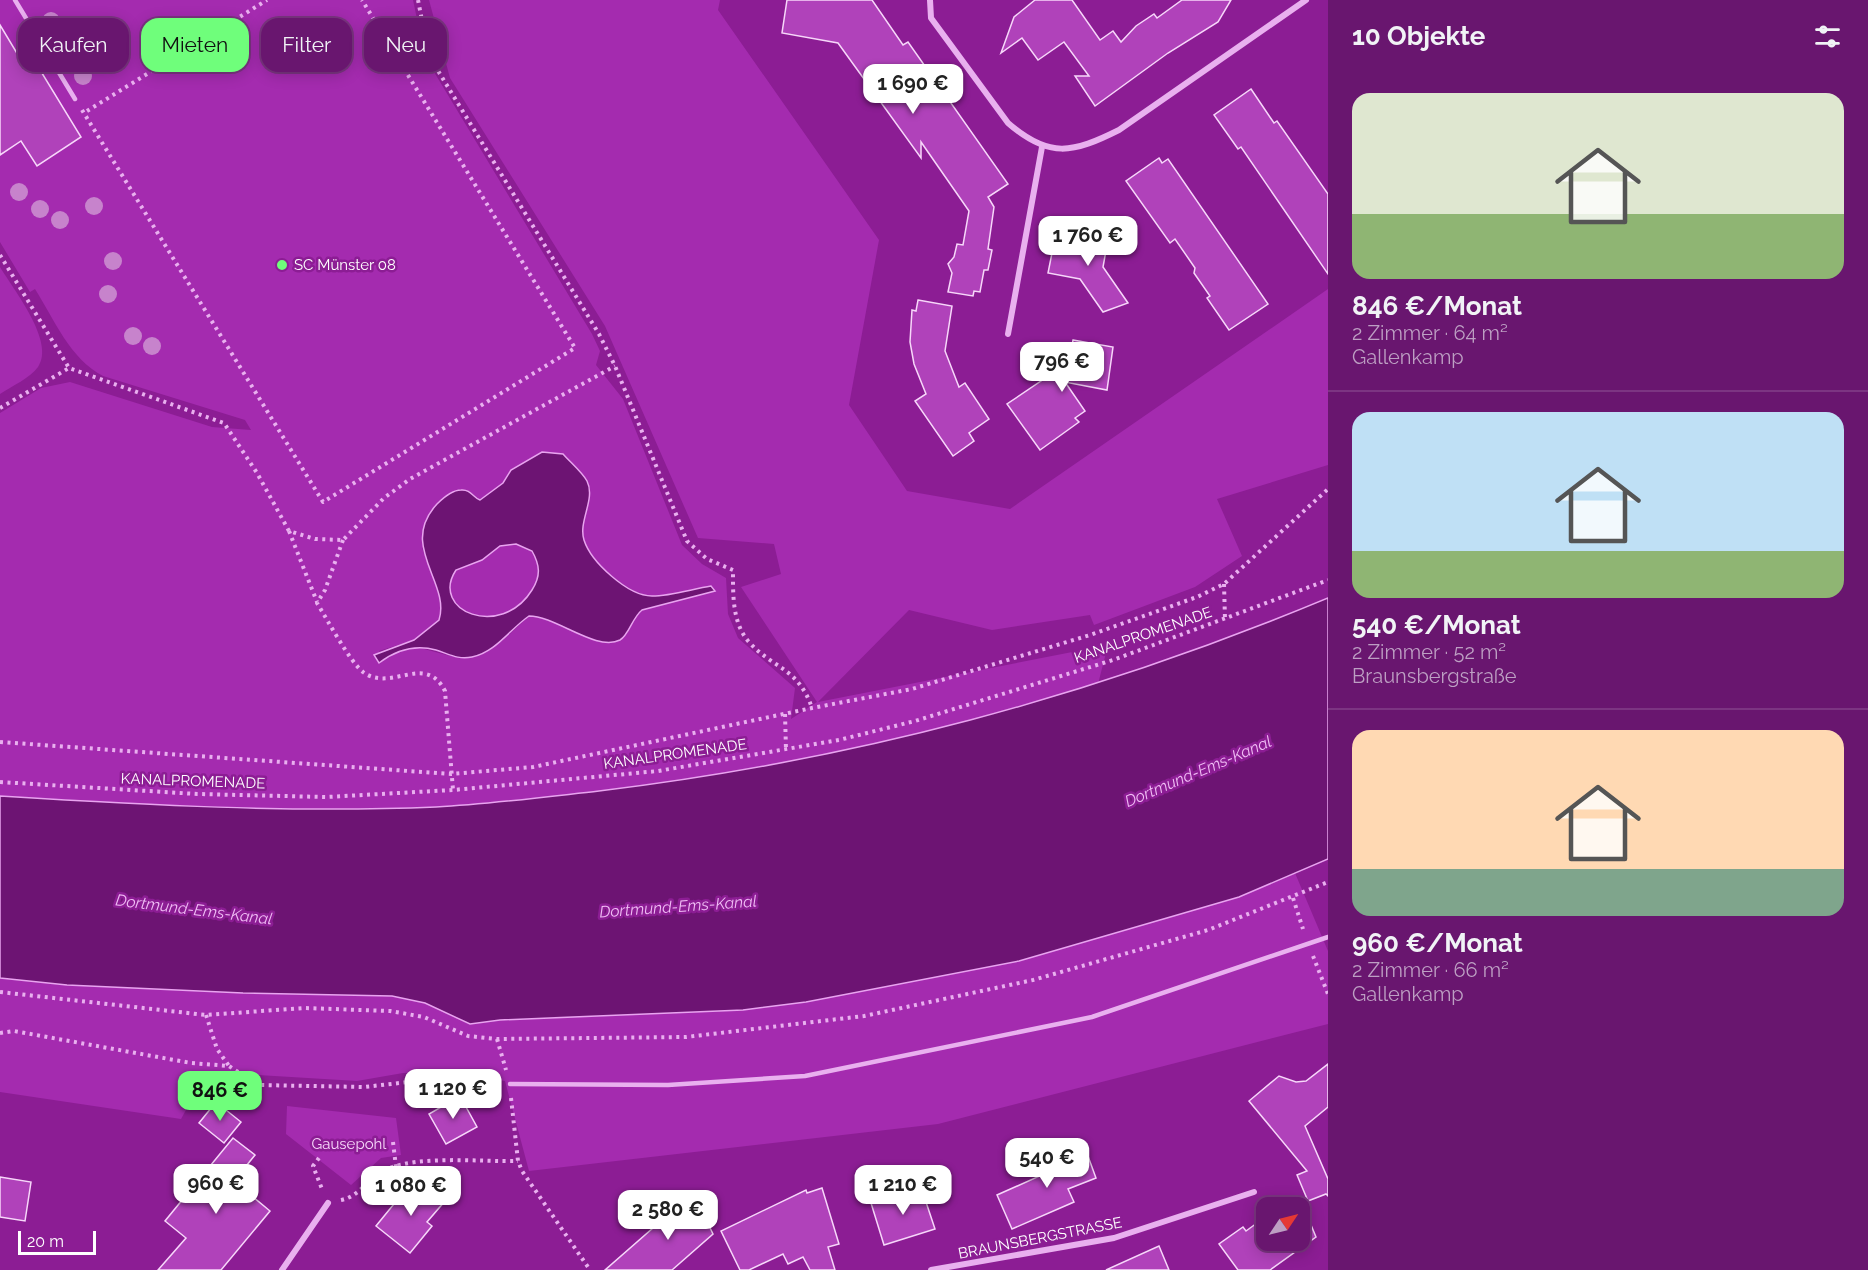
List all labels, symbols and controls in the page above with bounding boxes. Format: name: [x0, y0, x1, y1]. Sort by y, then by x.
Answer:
chip: Kaufen: [18, 18, 129, 72]
chip: Mieten: [141, 18, 249, 72]
chip: Filter: [261, 18, 352, 72]
chip: Neu: [364, 18, 447, 72]
icon: filters: [1811, 20, 1844, 53]
text: 10 Objekte: [1352, 21, 1485, 51]
pin: 1 690 €: [858, 64, 968, 115]
text: 1 690 €: [877, 71, 949, 95]
icon: home: [1544, 132, 1652, 240]
pin: 1 760 €: [1033, 216, 1143, 267]
text: 1 760 €: [1052, 223, 1124, 247]
place label: SC Münster 08: [294, 256, 396, 274]
marker: SC Münster 08: [275, 258, 289, 272]
text: 846 €/Monat: [1352, 291, 1522, 321]
text: 2 Zimmer · 64 m²: [1352, 321, 1508, 345]
pin: 796 €: [1020, 342, 1104, 393]
text: Gallenkamp: [1352, 345, 1464, 369]
text: 796 €: [1034, 349, 1090, 373]
icon: home: [1544, 451, 1652, 559]
street label: KANALPROMENADE: [1072, 603, 1214, 667]
text: 540 €/Monat: [1352, 610, 1521, 640]
text: 2 Zimmer · 52 m²: [1352, 640, 1506, 664]
text: Braunsbergstraße: [1352, 664, 1517, 688]
water label: Dortmund-Ems-Kanal: [1122, 732, 1275, 811]
street label: KANALPROMENADE: [602, 735, 748, 773]
street label: KANALPROMENADE: [120, 769, 266, 793]
icon: home: [1544, 769, 1652, 877]
water label: Dortmund-Ems-Kanal: [114, 890, 273, 929]
water label: Dortmund-Ems-Kanal: [599, 892, 757, 921]
text: 960 €/Monat: [1352, 928, 1523, 958]
text: 2 Zimmer · 66 m²: [1352, 958, 1509, 982]
text: Gallenkamp: [1352, 982, 1464, 1006]
pin: 1 120 €: [398, 1069, 508, 1120]
pin: 846 €: [178, 1071, 262, 1122]
text: 1 120 €: [419, 1076, 487, 1100]
text: 846 €: [192, 1078, 248, 1102]
park label: Gausepohl: [312, 1135, 387, 1153]
pin: 540 €: [1005, 1138, 1089, 1189]
text: 540 €: [1019, 1145, 1075, 1169]
pin: 960 €: [174, 1164, 258, 1215]
pin: 1 210 €: [848, 1165, 958, 1216]
pin: 1 080 €: [356, 1166, 466, 1217]
text: 960 €: [188, 1171, 244, 1195]
text: 1 210 €: [869, 1172, 937, 1196]
text: 1 080 €: [375, 1173, 447, 1197]
pin: 2 580 €: [613, 1190, 723, 1241]
text: 2 580 €: [632, 1197, 704, 1221]
north arrow: [1256, 1197, 1310, 1251]
map controls: [1256, 1197, 1310, 1251]
street label: BRAUNSBERGSTRASSE: [957, 1213, 1123, 1263]
scale bar: [18, 1228, 96, 1256]
text: 20 m: [27, 1232, 64, 1251]

